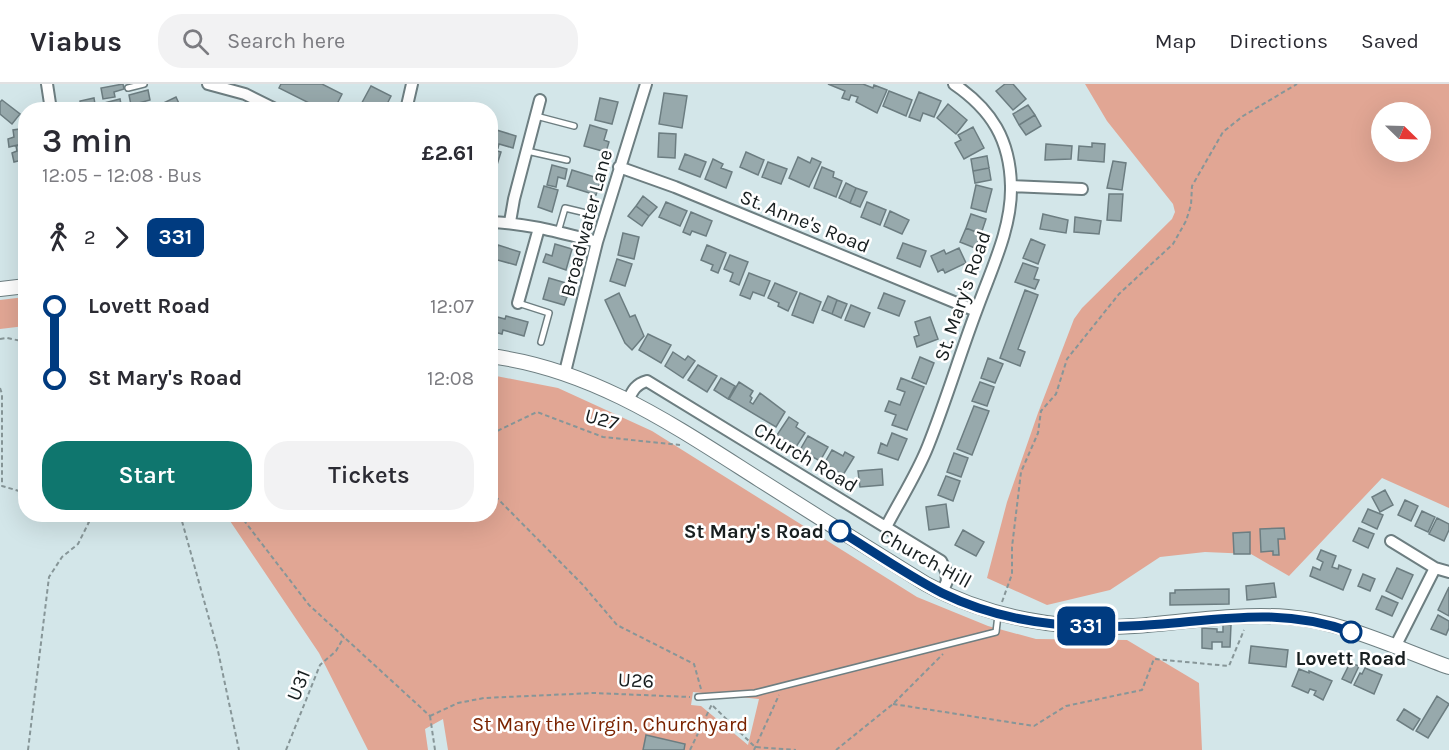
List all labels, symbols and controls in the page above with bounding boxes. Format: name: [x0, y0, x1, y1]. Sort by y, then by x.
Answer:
search box: [158, 14, 578, 68]
text: Viabus: [30, 25, 122, 58]
icon: search: [179, 25, 212, 58]
text: Search here: [227, 28, 345, 54]
text: Map: [1155, 29, 1196, 53]
text: Directions: [1229, 29, 1328, 53]
text: Saved: [1361, 29, 1419, 53]
north arrow: [1371, 102, 1431, 162]
map controls: [1371, 102, 1431, 162]
text: 3 min: [42, 122, 133, 160]
text: £2.61: [422, 140, 474, 166]
street label: Broadwater Lane: [556, 147, 617, 299]
text: 12:05 – 12:08 · Bus: [42, 164, 202, 187]
street label: St. Anne's Road: [737, 185, 873, 258]
icon: walk: [42, 221, 75, 254]
icon: forward: [105, 221, 138, 254]
text: 331: [159, 225, 192, 249]
text: 2: [84, 226, 96, 249]
street label: St. Mary's Road: [929, 228, 996, 364]
text: Lovett Road: [88, 293, 210, 319]
text: 12:07: [430, 295, 474, 318]
text: St Mary's Road: [88, 365, 242, 391]
text: 12:08: [427, 367, 474, 390]
street label: U27: [582, 404, 622, 435]
street label: Church Road: [750, 417, 862, 497]
button: Start: [42, 441, 252, 510]
button: Tickets: [264, 441, 474, 510]
place label: St Mary's Road: [684, 520, 824, 543]
marker: St Mary's Road: [829, 520, 851, 542]
street label: Church Hill: [876, 524, 976, 593]
line badge: 331: [1052, 606, 1120, 646]
text: 331: [1069, 614, 1103, 638]
marker: Lovett Road: [1340, 621, 1362, 643]
place label: Lovett Road: [1295, 647, 1407, 670]
street label: U31: [282, 666, 315, 704]
street label: U26: [617, 668, 655, 693]
park label: St Mary the Virgin, Churchyard: [472, 713, 748, 736]

